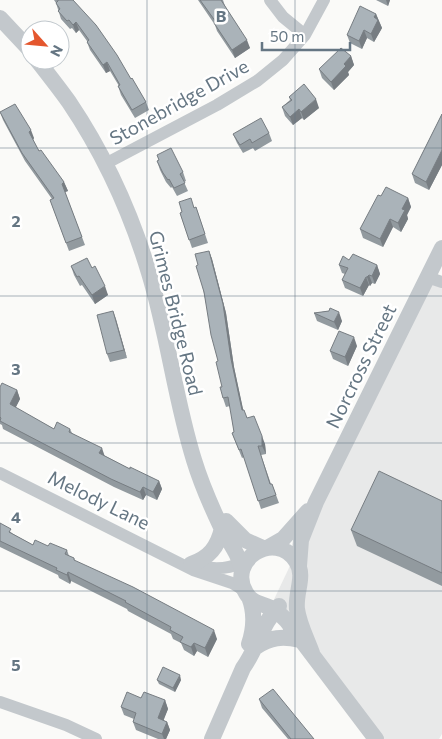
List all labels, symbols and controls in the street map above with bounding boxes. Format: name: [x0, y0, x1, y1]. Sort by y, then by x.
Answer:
text: B: [216, 6, 227, 25]
north arrow: [20, 20, 70, 70]
scale bar: [262, 20, 350, 52]
text: 50 m: [270, 27, 304, 45]
text: N: [47, 43, 67, 60]
street label: Stonebridge Drive: [105, 54, 252, 149]
text: 2: [11, 211, 21, 230]
street label: Grimes Bridge Road: [145, 228, 208, 398]
street label: Norcross Street: [321, 300, 401, 432]
text: 3: [11, 359, 21, 378]
street label: Melody Lane: [45, 465, 154, 534]
text: 4: [11, 507, 21, 526]
text: 5: [11, 655, 21, 674]

